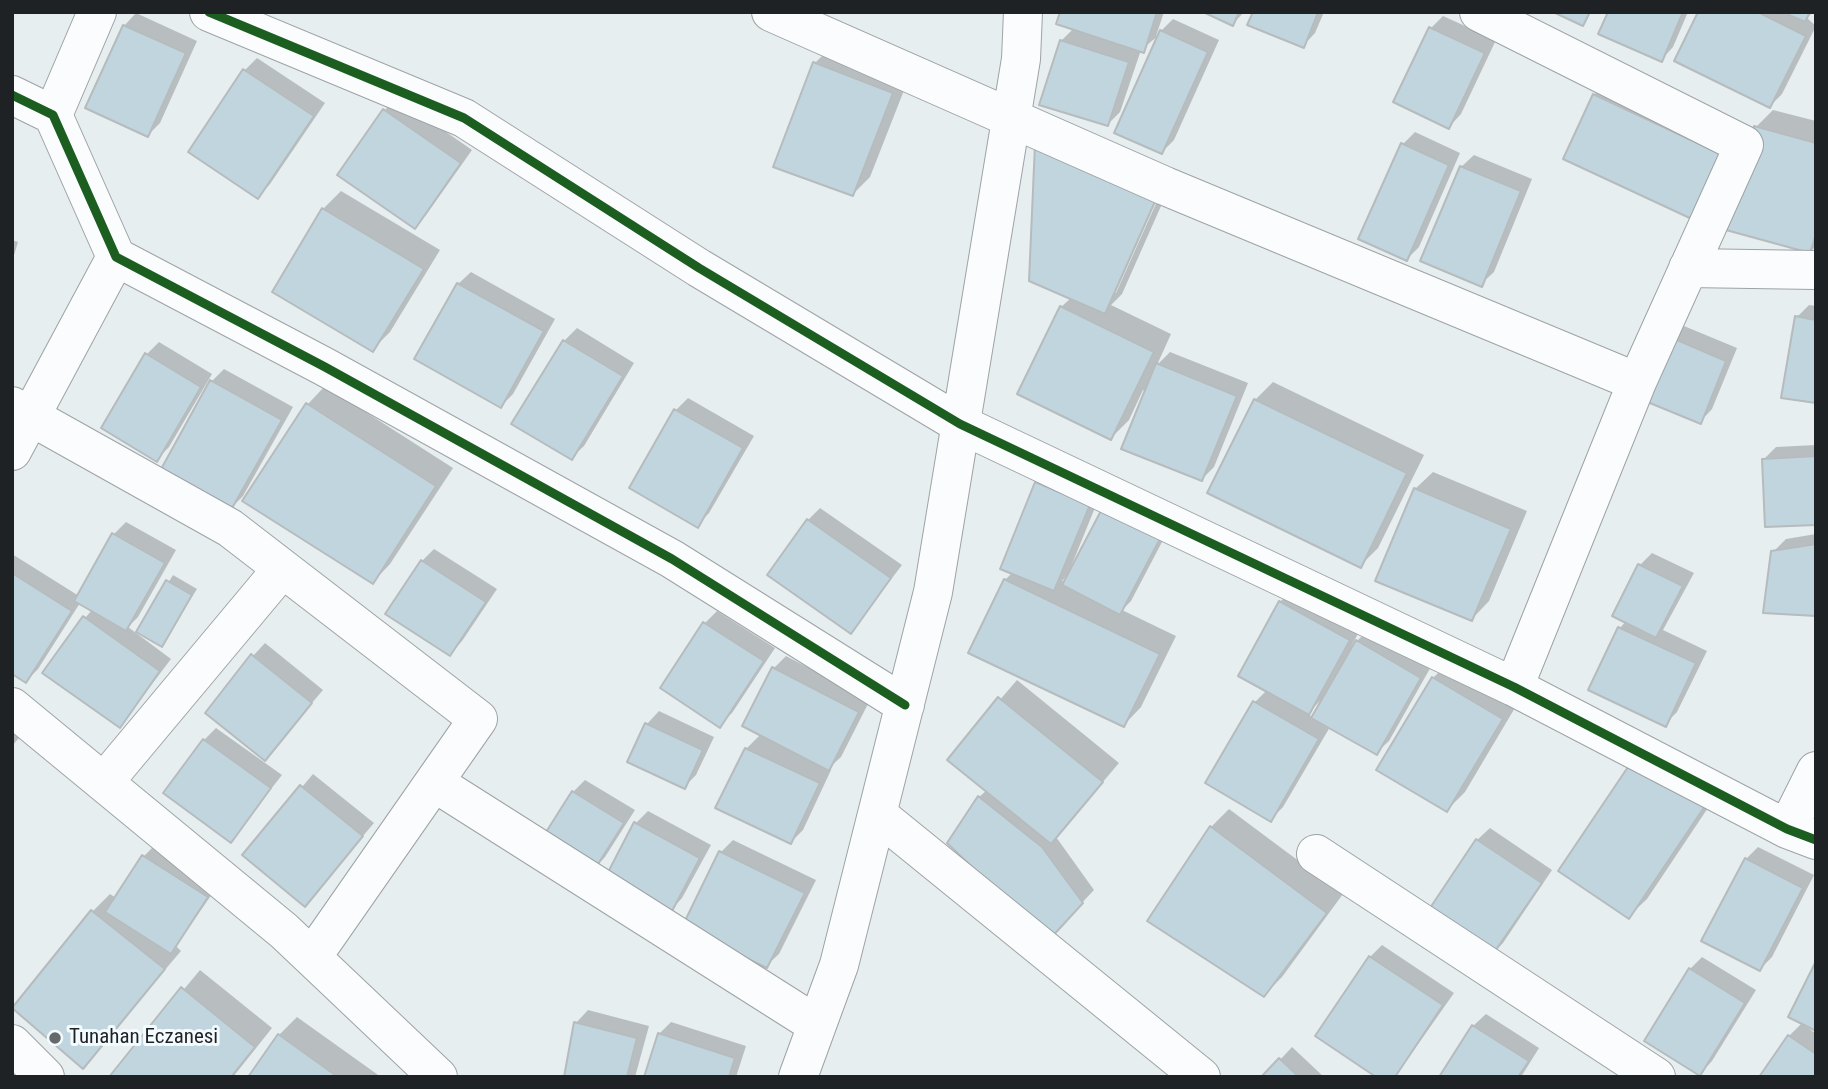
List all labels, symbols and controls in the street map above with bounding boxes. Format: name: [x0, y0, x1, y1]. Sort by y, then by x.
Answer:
place label: Tunahan Eczanesi: [69, 1025, 218, 1051]
marker: Tunahan Eczanesi: [47, 1030, 63, 1046]

